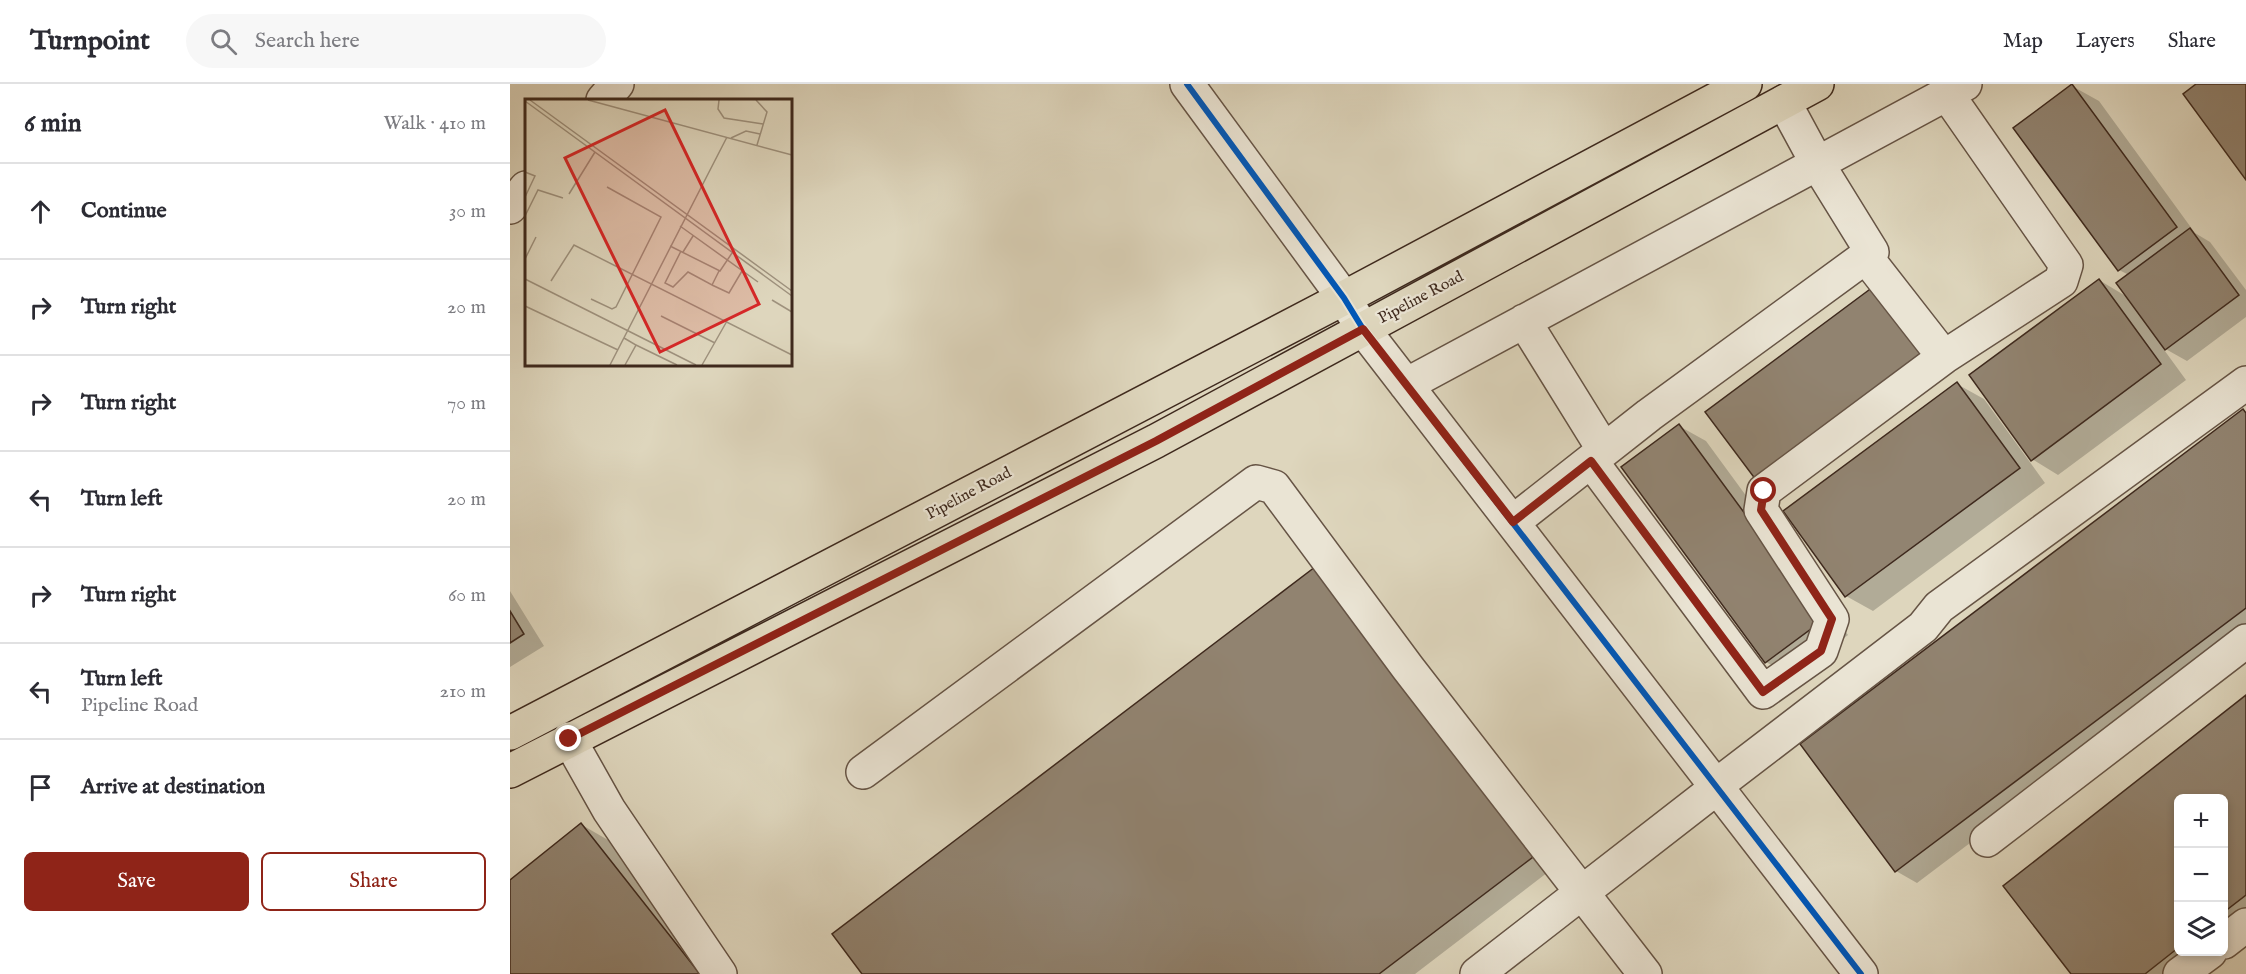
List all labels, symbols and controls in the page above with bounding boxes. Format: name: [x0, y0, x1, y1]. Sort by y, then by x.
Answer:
search box: [186, 14, 606, 68]
text: Turnpoint: [30, 24, 150, 59]
icon: search: [207, 25, 240, 58]
text: Search here: [255, 27, 360, 55]
text: Map: [2003, 28, 2043, 55]
text: Layers: [2076, 28, 2135, 55]
text: Share: [2168, 28, 2216, 55]
inset map: [525, 99, 792, 366]
text: 6 min: [24, 107, 82, 140]
text: Walk · 410 m: [383, 111, 486, 136]
icon: ahead: [24, 195, 57, 228]
text: Continue: [81, 197, 167, 225]
text: 30 m: [449, 199, 486, 224]
street label: Pipeline Road: [1375, 267, 1467, 329]
icon: right: [24, 291, 57, 324]
text: Turn right: [81, 293, 176, 321]
text: 20 m: [447, 295, 486, 320]
icon: right: [24, 387, 57, 420]
text: Turn right: [81, 389, 176, 417]
text: 70 m: [447, 391, 486, 416]
street label: Pipeline Road: [923, 463, 1015, 525]
route start: [1750, 477, 1776, 503]
icon: left: [24, 483, 57, 516]
text: Turn left: [81, 485, 163, 513]
text: 20 m: [447, 487, 486, 512]
icon: right: [24, 579, 57, 612]
text: Turn right: [81, 581, 176, 609]
text: 60 m: [448, 583, 486, 608]
text: Turn left: [81, 665, 163, 693]
icon: left: [24, 675, 57, 708]
text: 210 m: [440, 679, 486, 704]
text: Pipeline Road: [81, 693, 198, 718]
route end: [555, 725, 581, 751]
icon: arrive: [24, 771, 57, 804]
text: Arrive at destination: [81, 773, 265, 801]
map controls: [2174, 794, 2228, 956]
button: +: [2174, 794, 2228, 848]
button: −: [2174, 848, 2228, 902]
button: Save: [24, 852, 249, 911]
button: Share: [261, 852, 486, 911]
button: layers: [2174, 902, 2228, 956]

